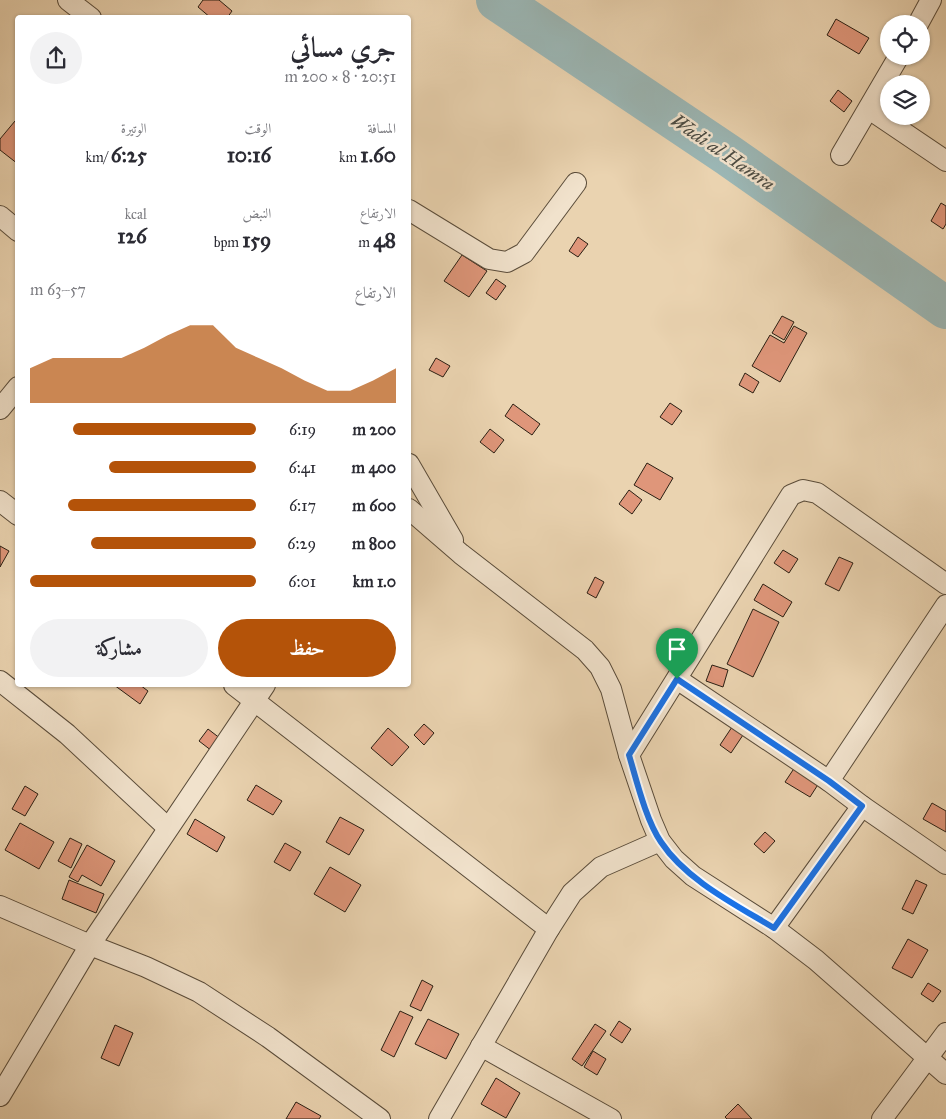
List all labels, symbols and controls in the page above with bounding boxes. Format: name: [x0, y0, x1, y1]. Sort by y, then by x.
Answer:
map controls: [880, 15, 930, 125]
button: locate: [880, 15, 930, 65]
text: جري مسائي: [290, 30, 396, 65]
button: share: [30, 32, 82, 84]
text: 20:51 · 8 × 200 m: [284, 67, 396, 86]
button: layers: [880, 75, 930, 125]
water label: Wadi al Hamra: [667, 109, 779, 195]
text: الوتيرة: [121, 120, 147, 137]
text: الوقت: [245, 120, 271, 137]
text: المسافة: [367, 120, 396, 137]
text: 6:25: [111, 142, 147, 168]
text: 10:16: [227, 142, 271, 168]
text: 1.60: [360, 142, 396, 168]
text: /km: [86, 149, 111, 166]
text: km: [339, 149, 360, 166]
text: النبض: [242, 205, 271, 222]
text: الارتفاع: [360, 205, 396, 222]
text: kcal: [125, 206, 147, 223]
text: 126: [117, 223, 147, 249]
text: 159: [242, 227, 271, 253]
text: 48: [373, 227, 396, 253]
text: bpm: [214, 234, 242, 251]
text: m: [358, 234, 373, 251]
text: 57–63 m: [30, 280, 86, 299]
text: الارتفاع: [354, 283, 396, 302]
text: 6:19: [289, 420, 316, 439]
text: 200 m: [353, 420, 396, 439]
text: 6:41: [289, 458, 316, 477]
text: 400 m: [352, 458, 396, 477]
text: 6:17: [289, 496, 316, 515]
text: 600 m: [352, 496, 396, 515]
text: 6:29: [287, 534, 316, 553]
text: 800 m: [352, 534, 396, 553]
text: 6:01: [288, 572, 316, 591]
text: 1.0 km: [353, 572, 396, 591]
button: مشاركة: [30, 619, 208, 677]
button: حفظ: [218, 619, 396, 677]
pin: [656, 628, 698, 679]
icon: arrive: [663, 635, 691, 663]

